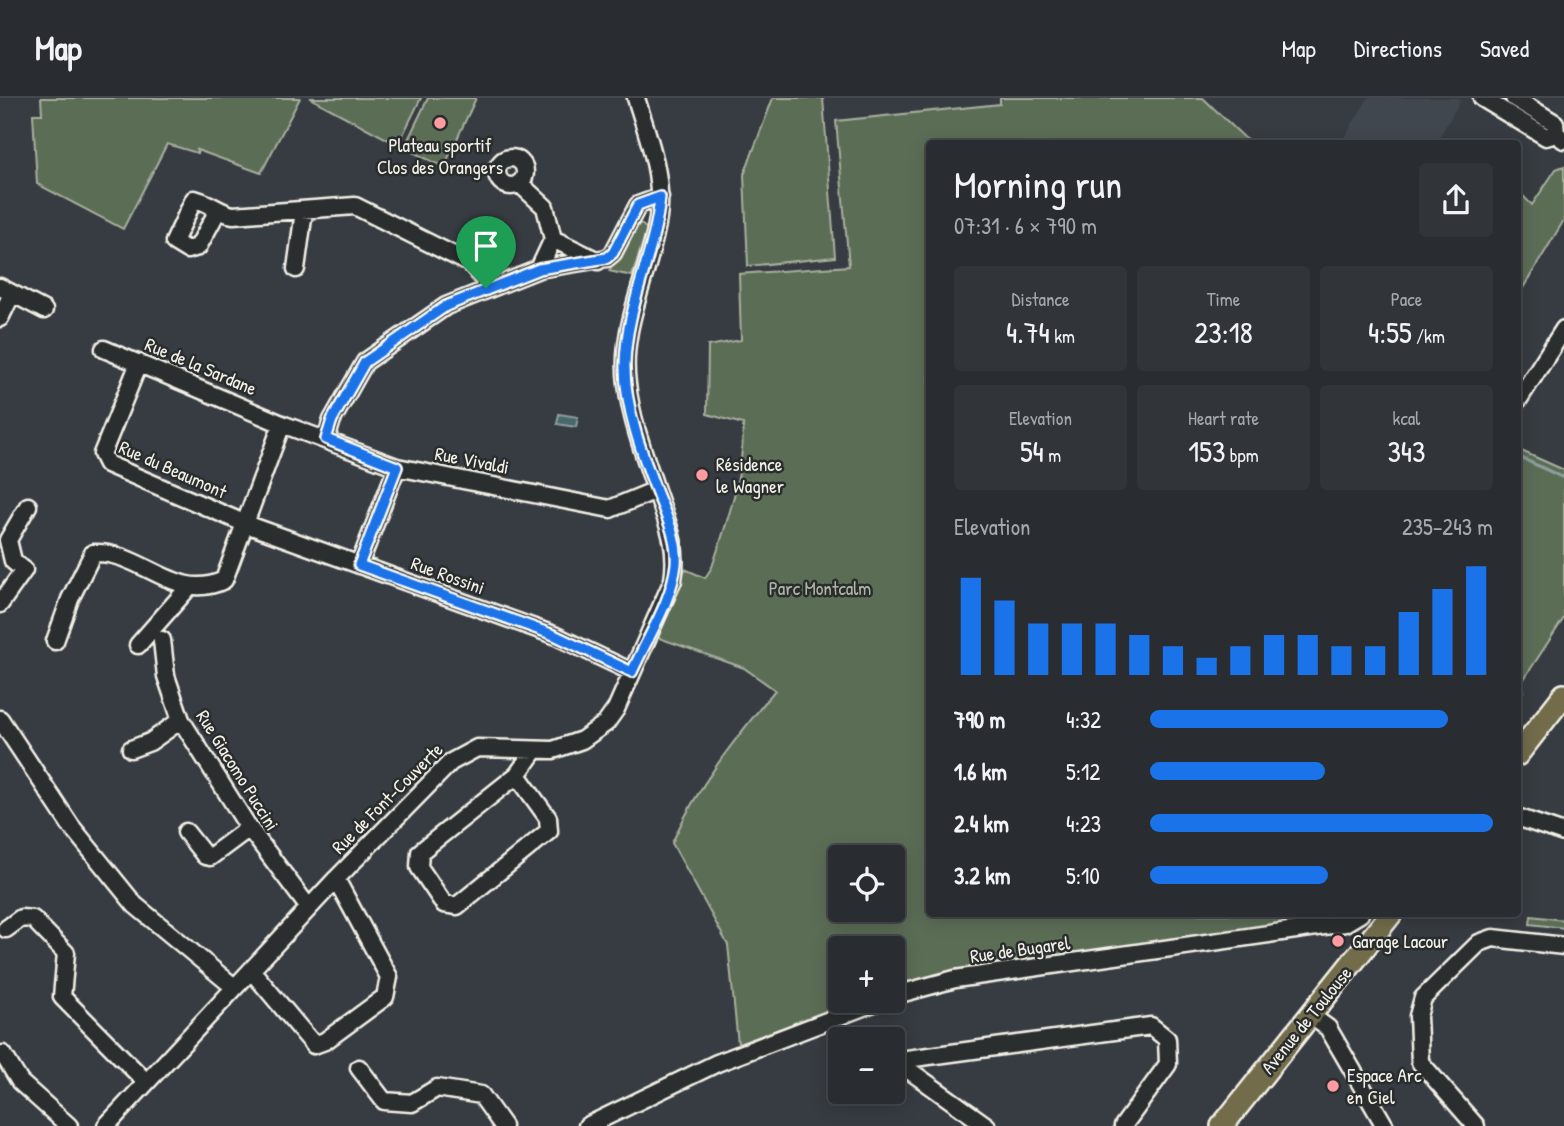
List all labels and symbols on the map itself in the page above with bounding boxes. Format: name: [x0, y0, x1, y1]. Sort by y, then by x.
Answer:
marker: Plateau sportif Clos des Orangers: [432, 115, 448, 131]
place label: Plateau sportif Clos des Orangers: [377, 132, 503, 180]
pin: [456, 216, 516, 288]
street label: Rue de la Sardane: [141, 331, 261, 401]
street label: Rue du Beaumont: [115, 434, 231, 505]
street label: Rue Vivaldi: [433, 440, 511, 480]
place label: Résidence le Wagner: [716, 451, 785, 499]
marker: Résidence le Wagner: [694, 467, 710, 483]
street label: Rue Rossini: [408, 550, 488, 600]
park label: Parc Montcalm: [769, 575, 871, 601]
street label: Rue Giacomo Puccini: [191, 705, 285, 835]
street label: Rue de Font-Couverte: [326, 736, 449, 859]
place label: Garage Lacour: [1352, 928, 1449, 954]
street label: Rue de Bugarel: [968, 929, 1073, 969]
marker: Garage Lacour: [1330, 933, 1346, 949]
street label: Avenue de Toulouse: [1255, 960, 1358, 1079]
place label: Espace Arc en Ciel: [1347, 1062, 1422, 1110]
marker: Espace Arc en Ciel: [1325, 1078, 1341, 1094]

